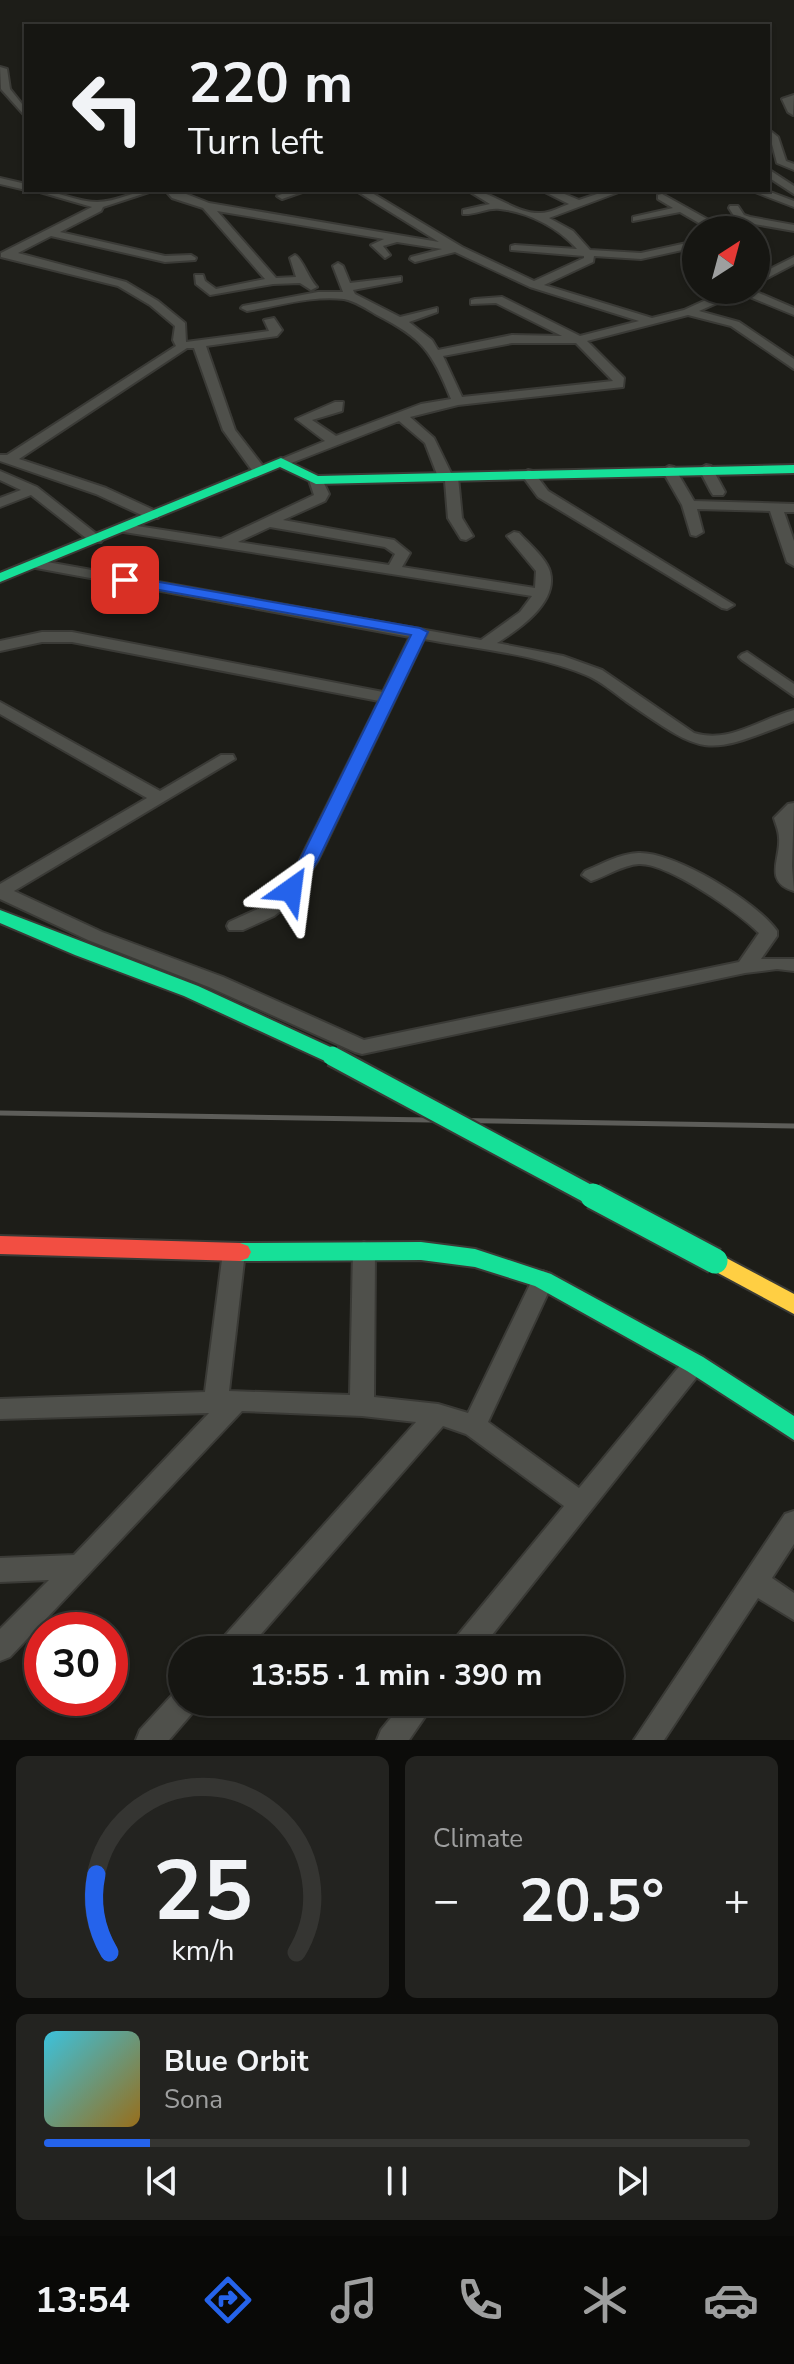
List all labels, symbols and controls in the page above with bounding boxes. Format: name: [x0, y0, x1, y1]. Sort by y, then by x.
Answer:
text: 220 m: [188, 45, 353, 122]
icon: left: [56, 56, 160, 160]
text: Turn left: [188, 118, 323, 167]
north arrow: [682, 216, 770, 304]
map controls: [682, 216, 770, 304]
pin: [91, 546, 159, 614]
icon: arrive: [103, 558, 147, 602]
position arrow: [249, 848, 333, 932]
speed limit sign: 30: [24, 1612, 128, 1716]
text: 13:55 · 1 min · 390 m: [250, 1655, 542, 1696]
text: Climate: [433, 1821, 523, 1856]
text: 25: [153, 1835, 252, 1948]
text: 20.5°: [519, 1860, 664, 1942]
text: −: [433, 1871, 459, 1931]
text: +: [724, 1871, 750, 1931]
text: km/h: [171, 1931, 234, 1970]
text: Blue Orbit: [164, 2041, 308, 2082]
text: Sona: [164, 2082, 223, 2117]
icon: previous: [140, 2159, 184, 2203]
icon: pause: [375, 2159, 419, 2203]
icon: next: [610, 2159, 654, 2203]
icon: directions: [200, 2272, 256, 2328]
icon: music: [326, 2272, 382, 2328]
icon: phone: [452, 2272, 508, 2328]
icon: climate: [577, 2272, 633, 2328]
icon: car: [703, 2272, 759, 2328]
text: 13:54: [35, 2276, 130, 2325]

